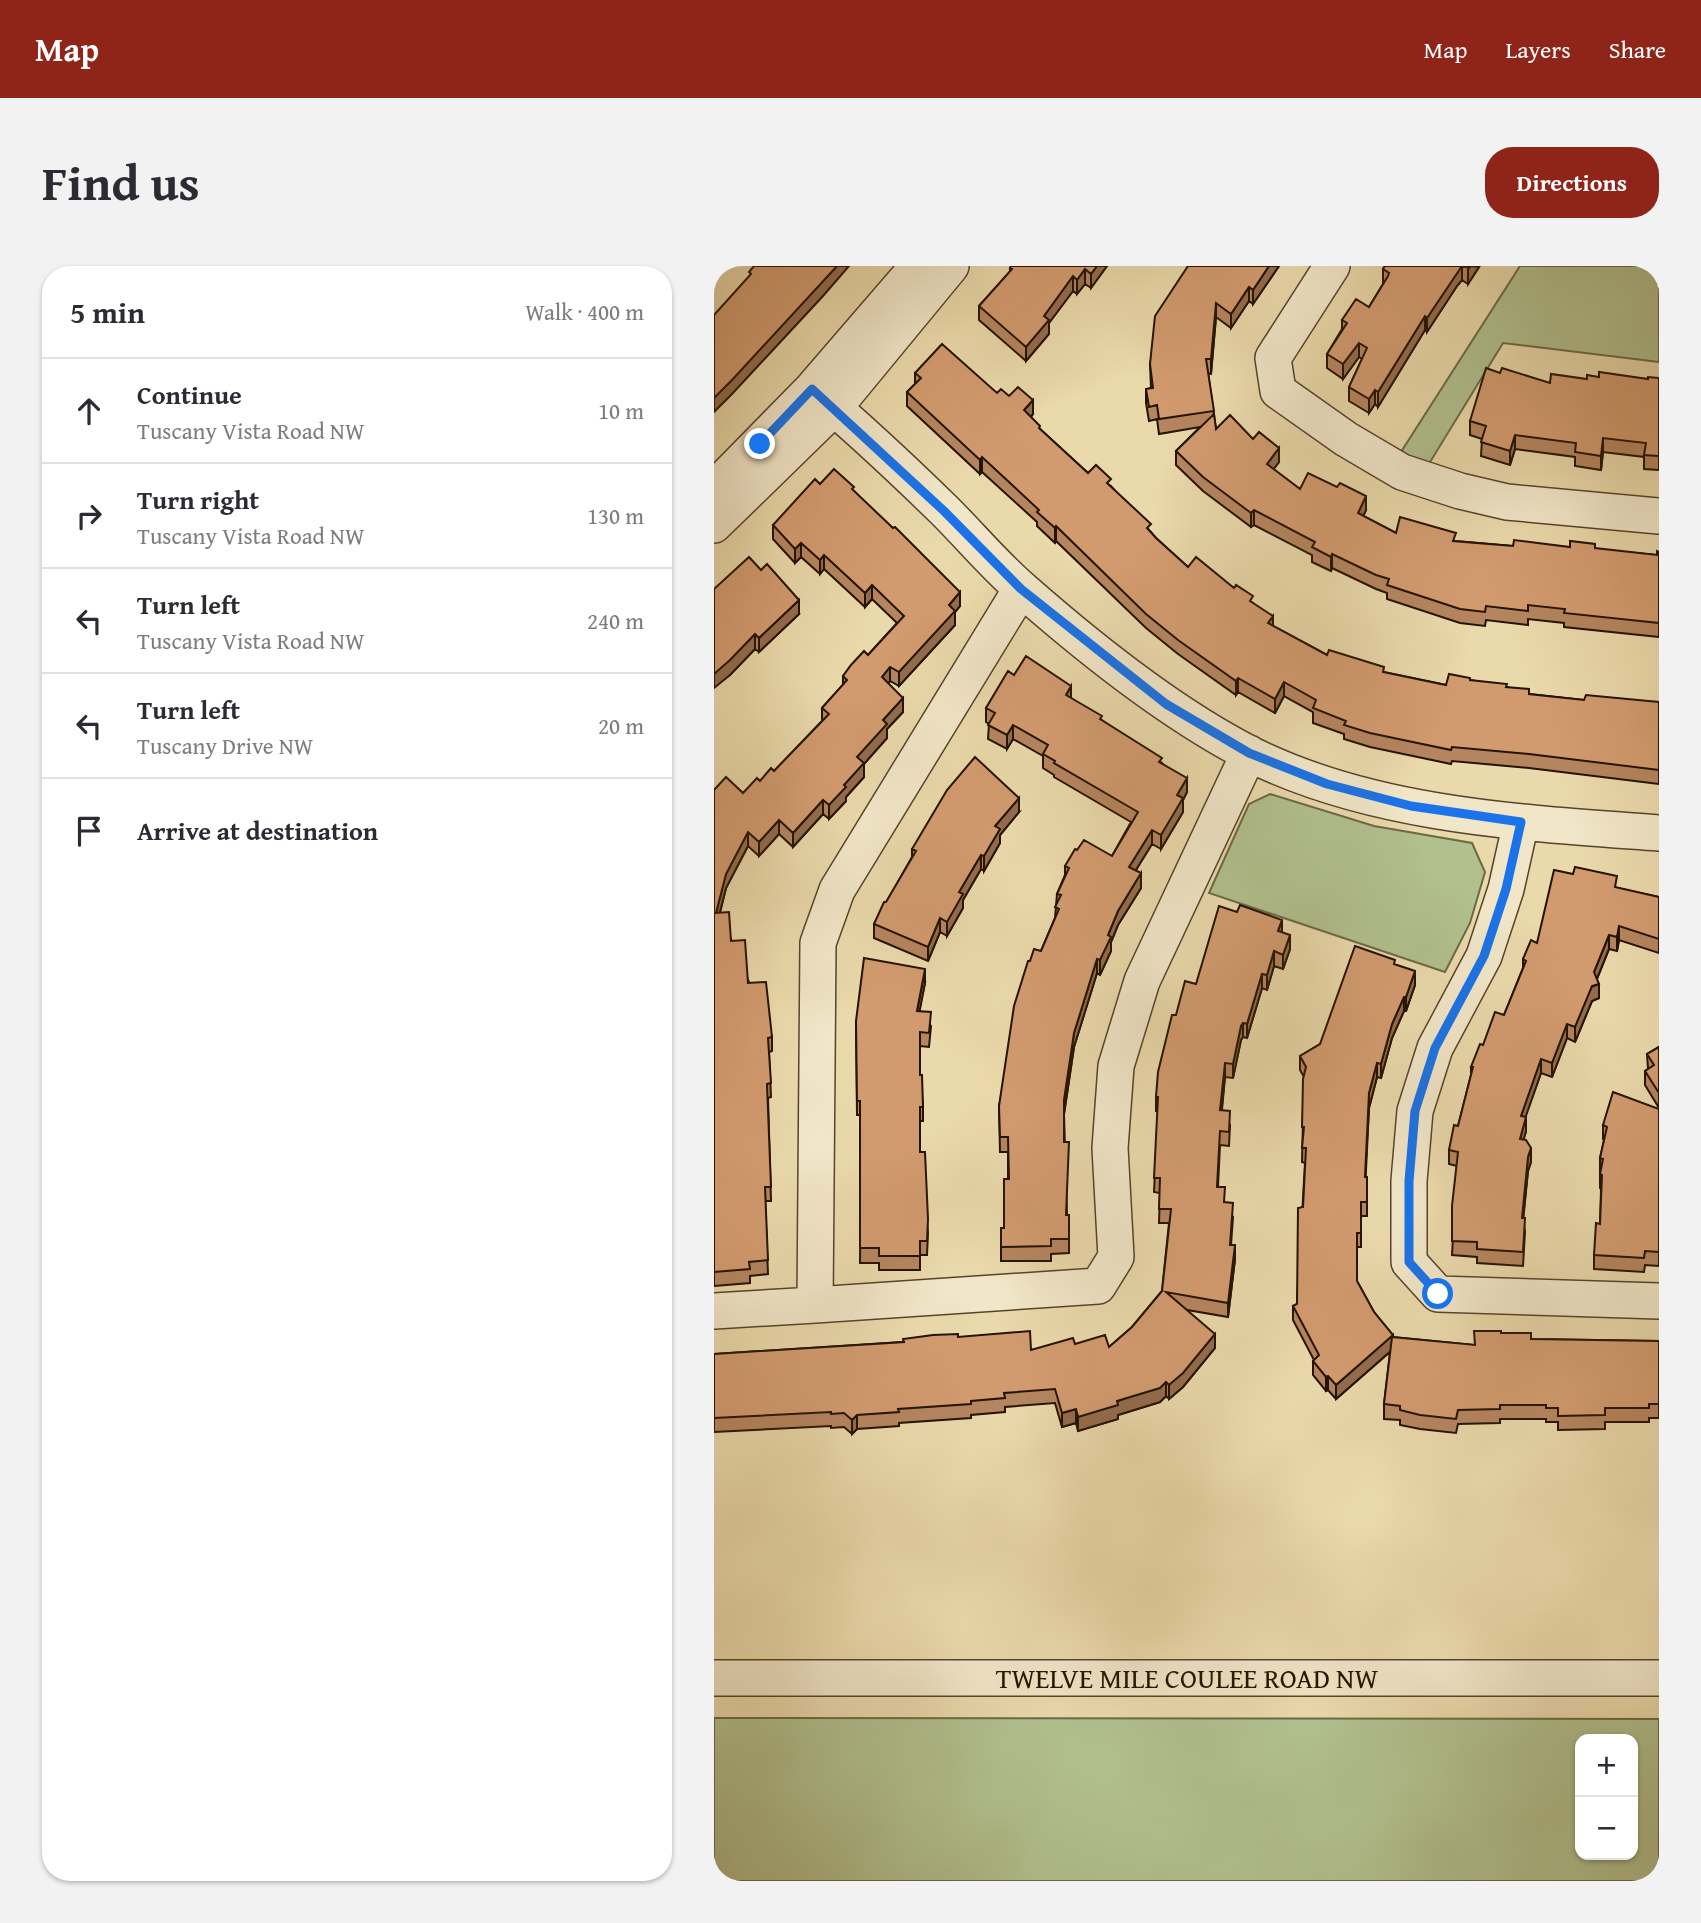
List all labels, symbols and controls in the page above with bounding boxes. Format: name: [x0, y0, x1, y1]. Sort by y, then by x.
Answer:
text: Map: [35, 25, 99, 73]
text: Map: [1424, 32, 1467, 67]
text: Layers: [1505, 32, 1571, 67]
text: Share: [1609, 32, 1666, 67]
text: Find us: [42, 146, 200, 218]
button: Directions: [1485, 147, 1659, 218]
text: 5 min: [70, 290, 145, 334]
text: Walk · 400 m: [525, 295, 644, 328]
text: Continue: [137, 375, 242, 414]
icon: ahead: [70, 392, 108, 430]
text: 10 m: [598, 394, 644, 427]
text: Tuscany Vista Road NW: [137, 414, 364, 447]
route end: [744, 428, 775, 459]
text: Turn right: [137, 480, 259, 519]
icon: right: [70, 497, 108, 535]
text: 130 m: [587, 499, 644, 532]
text: Tuscany Vista Road NW: [137, 519, 364, 552]
text: Turn left: [137, 585, 240, 624]
icon: left: [70, 602, 108, 640]
text: 240 m: [587, 604, 644, 637]
text: Tuscany Vista Road NW: [137, 624, 364, 657]
text: Turn left: [137, 690, 240, 729]
icon: left: [70, 707, 108, 745]
text: 20 m: [598, 709, 644, 742]
text: Tuscany Drive NW: [137, 729, 313, 762]
text: Arrive at destination: [137, 811, 378, 850]
icon: arrive: [70, 812, 108, 850]
route start: [1422, 1278, 1453, 1309]
street label: TWELVE MILE COULEE ROAD NW: [996, 1657, 1378, 1698]
map controls: [1575, 1734, 1638, 1860]
button: +: [1575, 1734, 1638, 1797]
button: −: [1575, 1797, 1638, 1860]

